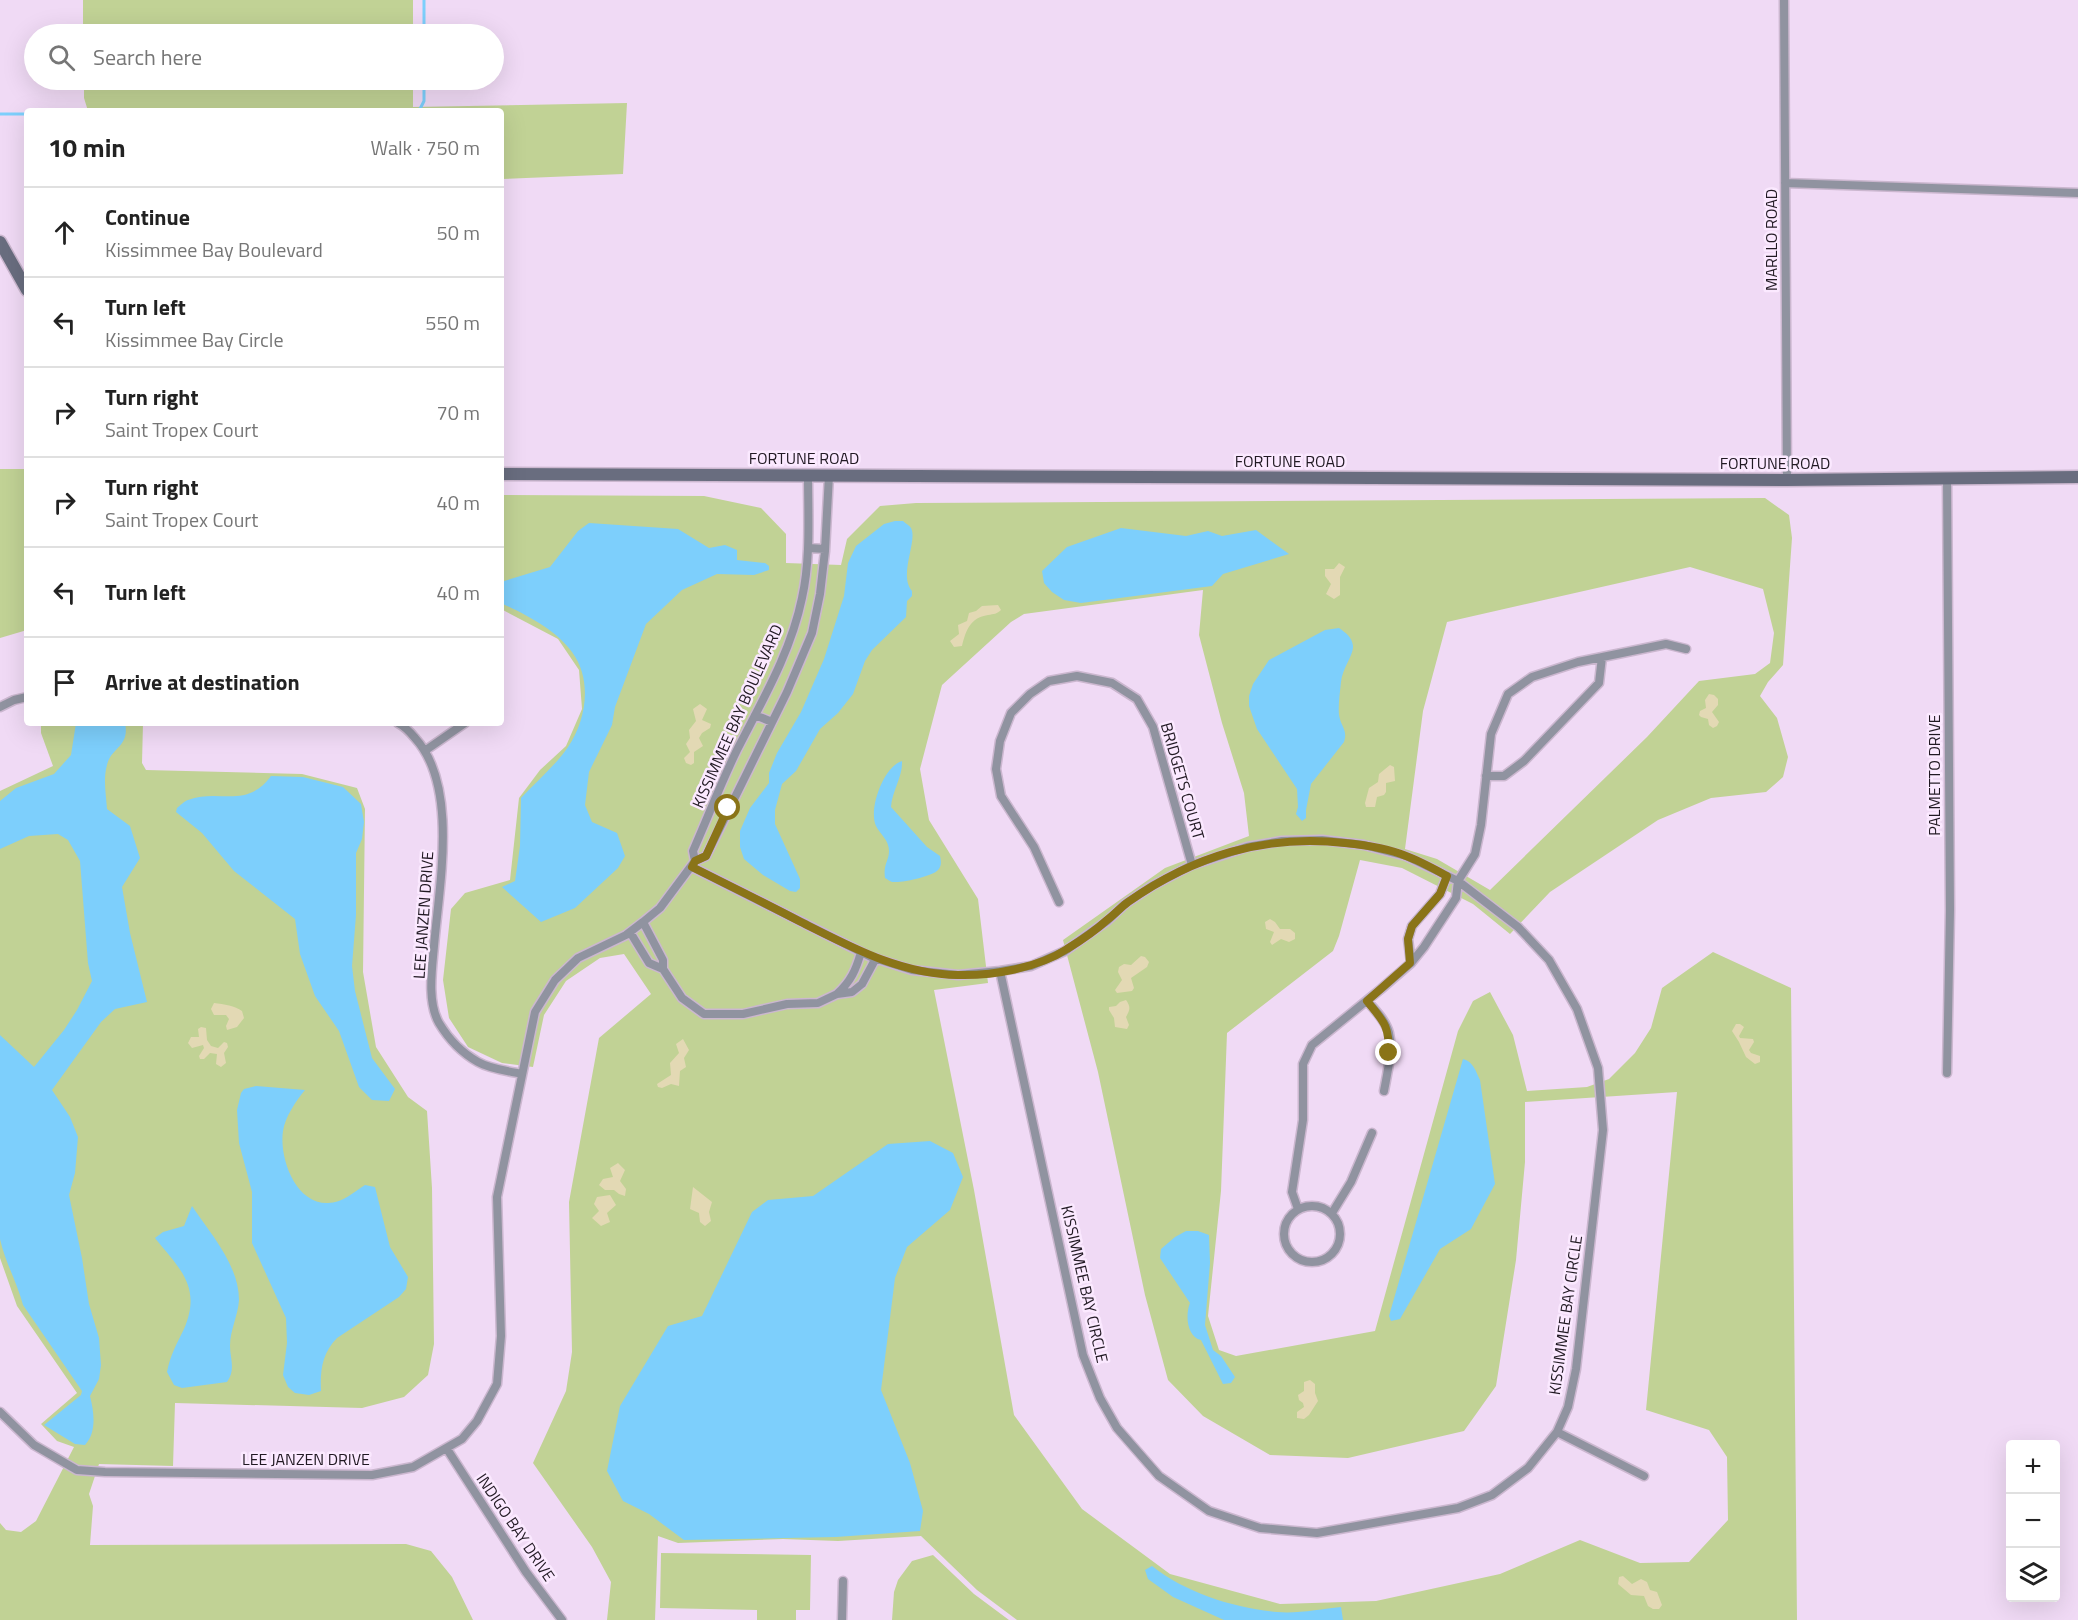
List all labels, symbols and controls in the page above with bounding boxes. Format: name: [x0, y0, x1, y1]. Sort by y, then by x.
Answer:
search box: [24, 24, 504, 90]
text: Search here: [93, 40, 202, 74]
icon: search: [45, 41, 78, 74]
text: 10 min: [48, 128, 126, 167]
text: Walk · 750 m: [371, 132, 480, 163]
street label: MARLLO ROAD: [1759, 189, 1783, 291]
text: Continue: [105, 200, 190, 234]
icon: ahead: [48, 216, 81, 249]
text: 50 m: [436, 217, 480, 248]
text: Kissimmee Bay Boulevard: [105, 234, 323, 265]
text: Turn left: [105, 290, 186, 324]
icon: left: [48, 306, 81, 339]
text: 550 m: [425, 307, 480, 338]
text: Kissimmee Bay Circle: [105, 324, 284, 355]
text: Turn right: [105, 380, 199, 414]
icon: right: [48, 396, 81, 429]
text: 70 m: [436, 397, 480, 428]
text: Saint Tropex Court: [105, 414, 258, 445]
street label: FORTUNE ROAD: [749, 446, 859, 470]
street label: FORTUNE ROAD: [1235, 449, 1345, 473]
street label: FORTUNE ROAD: [1720, 451, 1830, 475]
text: Turn right: [105, 470, 199, 504]
icon: right: [48, 486, 81, 519]
text: 40 m: [436, 487, 480, 518]
text: Saint Tropex Court: [105, 504, 258, 535]
text: Turn left: [105, 575, 186, 609]
icon: left: [48, 576, 81, 609]
text: 40 m: [436, 577, 480, 608]
street label: KISSIMMEE BAY BOULEVARD: [686, 620, 788, 812]
text: Arrive at destination: [105, 665, 300, 699]
icon: arrive: [48, 666, 81, 699]
street label: PALMETTO DRIVE: [1922, 714, 1946, 836]
street label: BRIDGETS COURT: [1155, 720, 1211, 843]
route start: [714, 794, 740, 820]
street label: LEE JANZEN DRIVE: [407, 850, 439, 980]
route end: [1375, 1039, 1401, 1065]
street label: KISSIMMEE BAY CIRCLE: [1055, 1203, 1115, 1365]
street label: KISSIMMEE BAY CIRCLE: [1542, 1234, 1588, 1396]
map controls: [2006, 1440, 2060, 1602]
button: +: [2006, 1440, 2060, 1494]
street label: LEE JANZEN DRIVE: [242, 1447, 370, 1471]
street label: INDIGO BAY DRIVE: [471, 1468, 561, 1586]
button: −: [2006, 1494, 2060, 1548]
button: layers: [2006, 1548, 2060, 1602]

